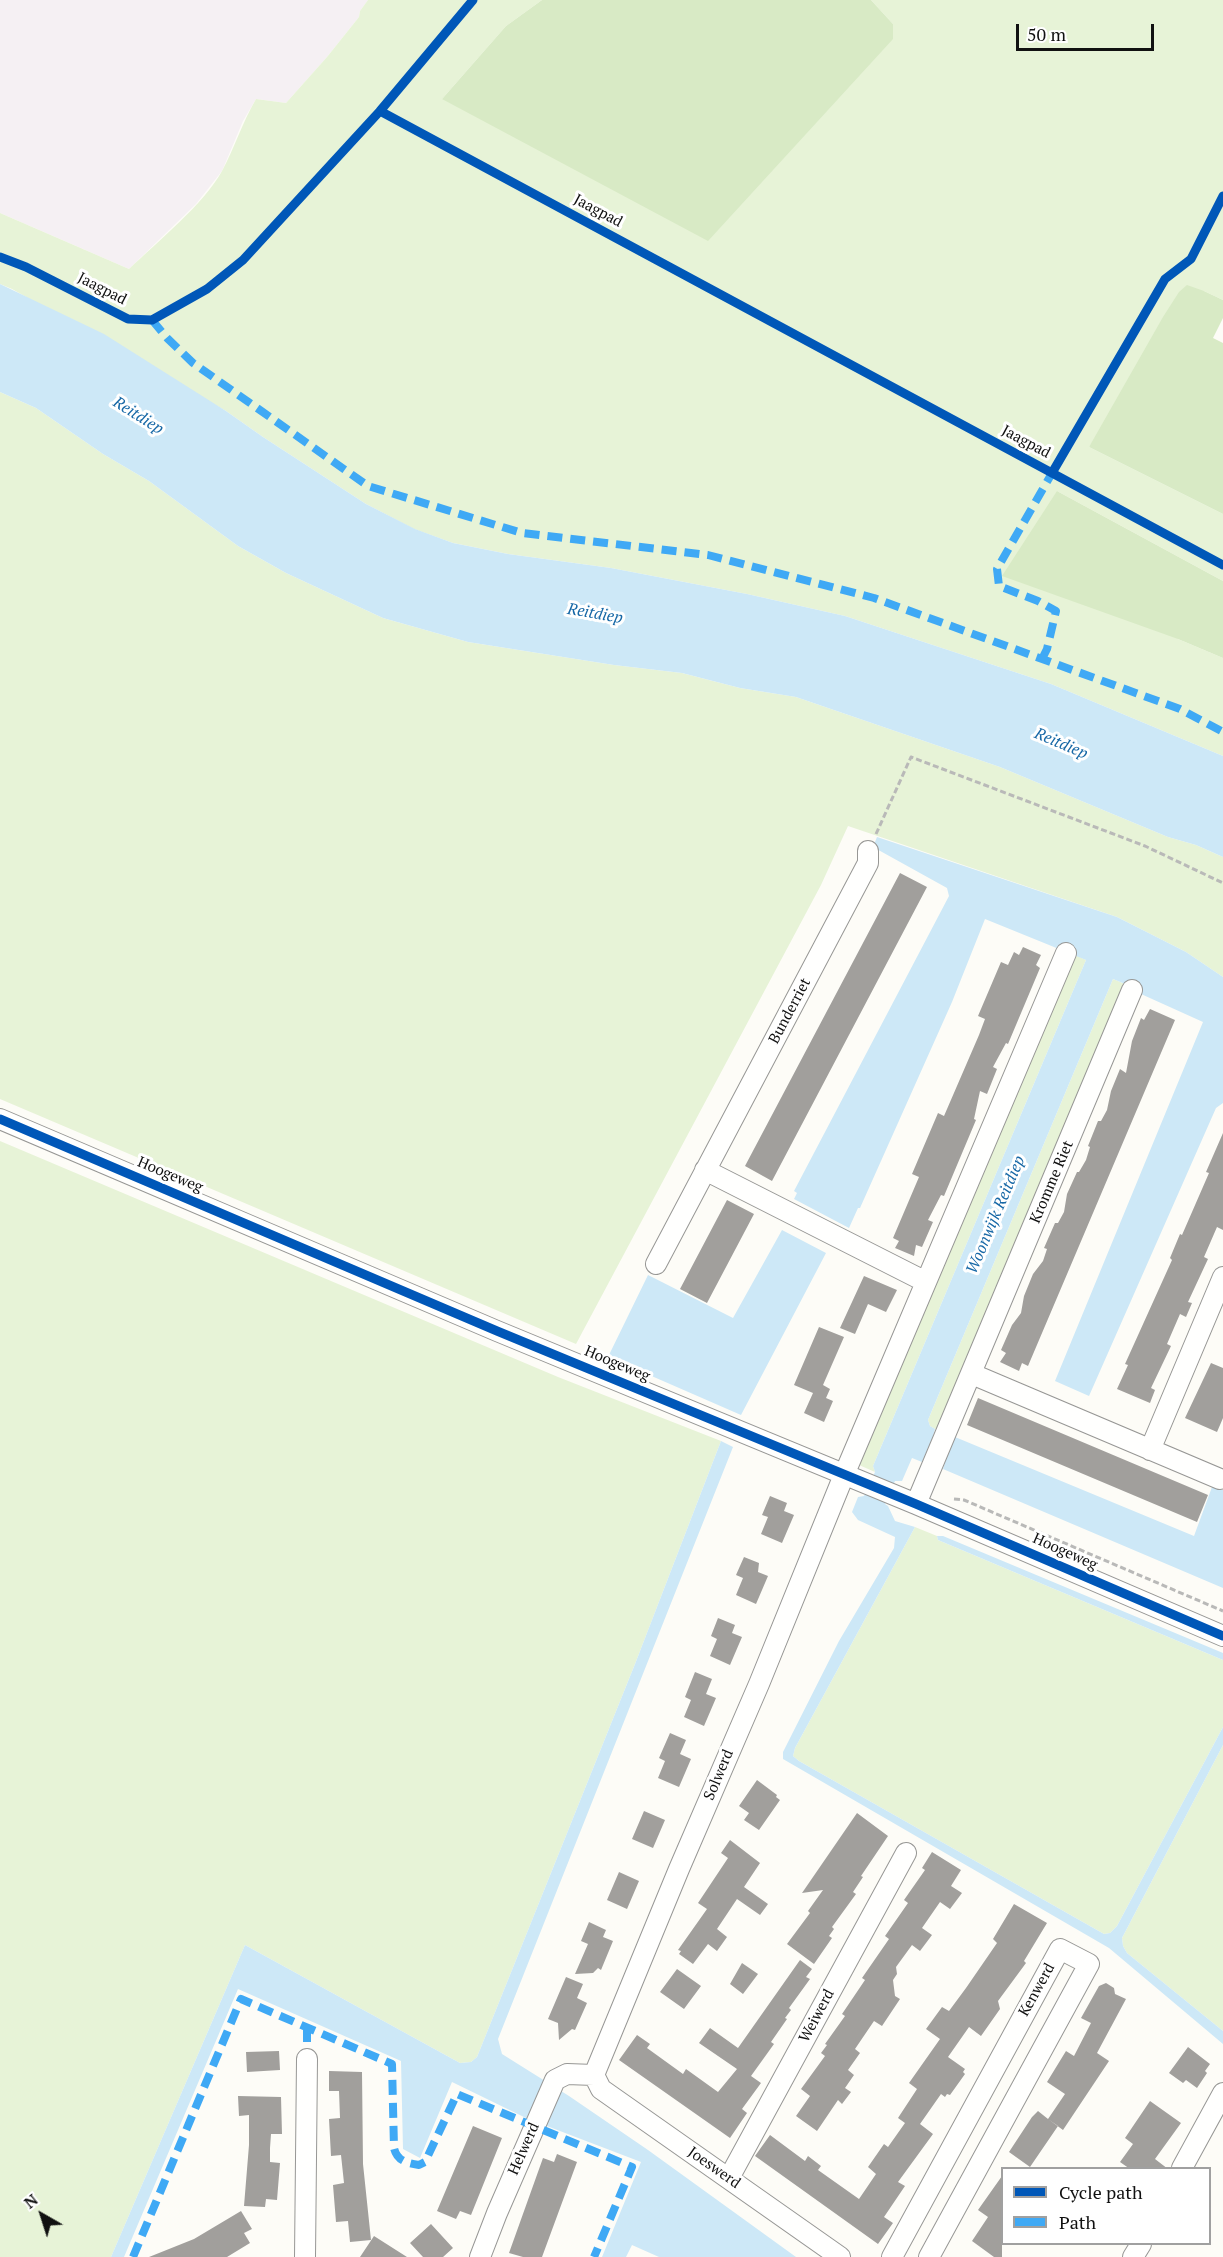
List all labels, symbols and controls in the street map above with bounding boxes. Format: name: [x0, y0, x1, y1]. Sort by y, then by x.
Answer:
scale bar: [1019, 12, 1157, 50]
text: 50 m: [1027, 22, 1066, 46]
street label: Jaagpad: [571, 191, 625, 231]
street label: Jaagpad: [75, 269, 129, 309]
water label: Reitdiep: [109, 393, 167, 439]
street label: Jaagpad: [999, 422, 1053, 462]
water label: Reitdiep: [566, 600, 624, 628]
water label: Reitdiep: [1032, 724, 1090, 764]
street label: Bunderriet: [765, 975, 815, 1047]
street label: Kromme Riet: [1027, 1138, 1077, 1226]
street label: Hoogeweg: [135, 1153, 205, 1197]
water label: Woonwijk Reitdiep: [962, 1153, 1030, 1277]
street label: Hoogeweg: [582, 1342, 652, 1386]
street label: Hoogeweg: [1030, 1530, 1100, 1574]
street label: Solwerd: [700, 1747, 738, 1803]
street label: Kenwerd: [1015, 1960, 1059, 2020]
street label: Weiwerd: [796, 1986, 838, 2046]
street label: Helwerd: [505, 2120, 543, 2178]
street label: Joeswerd: [684, 2143, 744, 2193]
legend: [1001, 2167, 1211, 2245]
text: Cycle path: [1059, 2180, 1143, 2204]
north arrow: [12, 2185, 72, 2245]
text: N: [19, 2189, 42, 2213]
text: Path: [1059, 2210, 1096, 2234]

